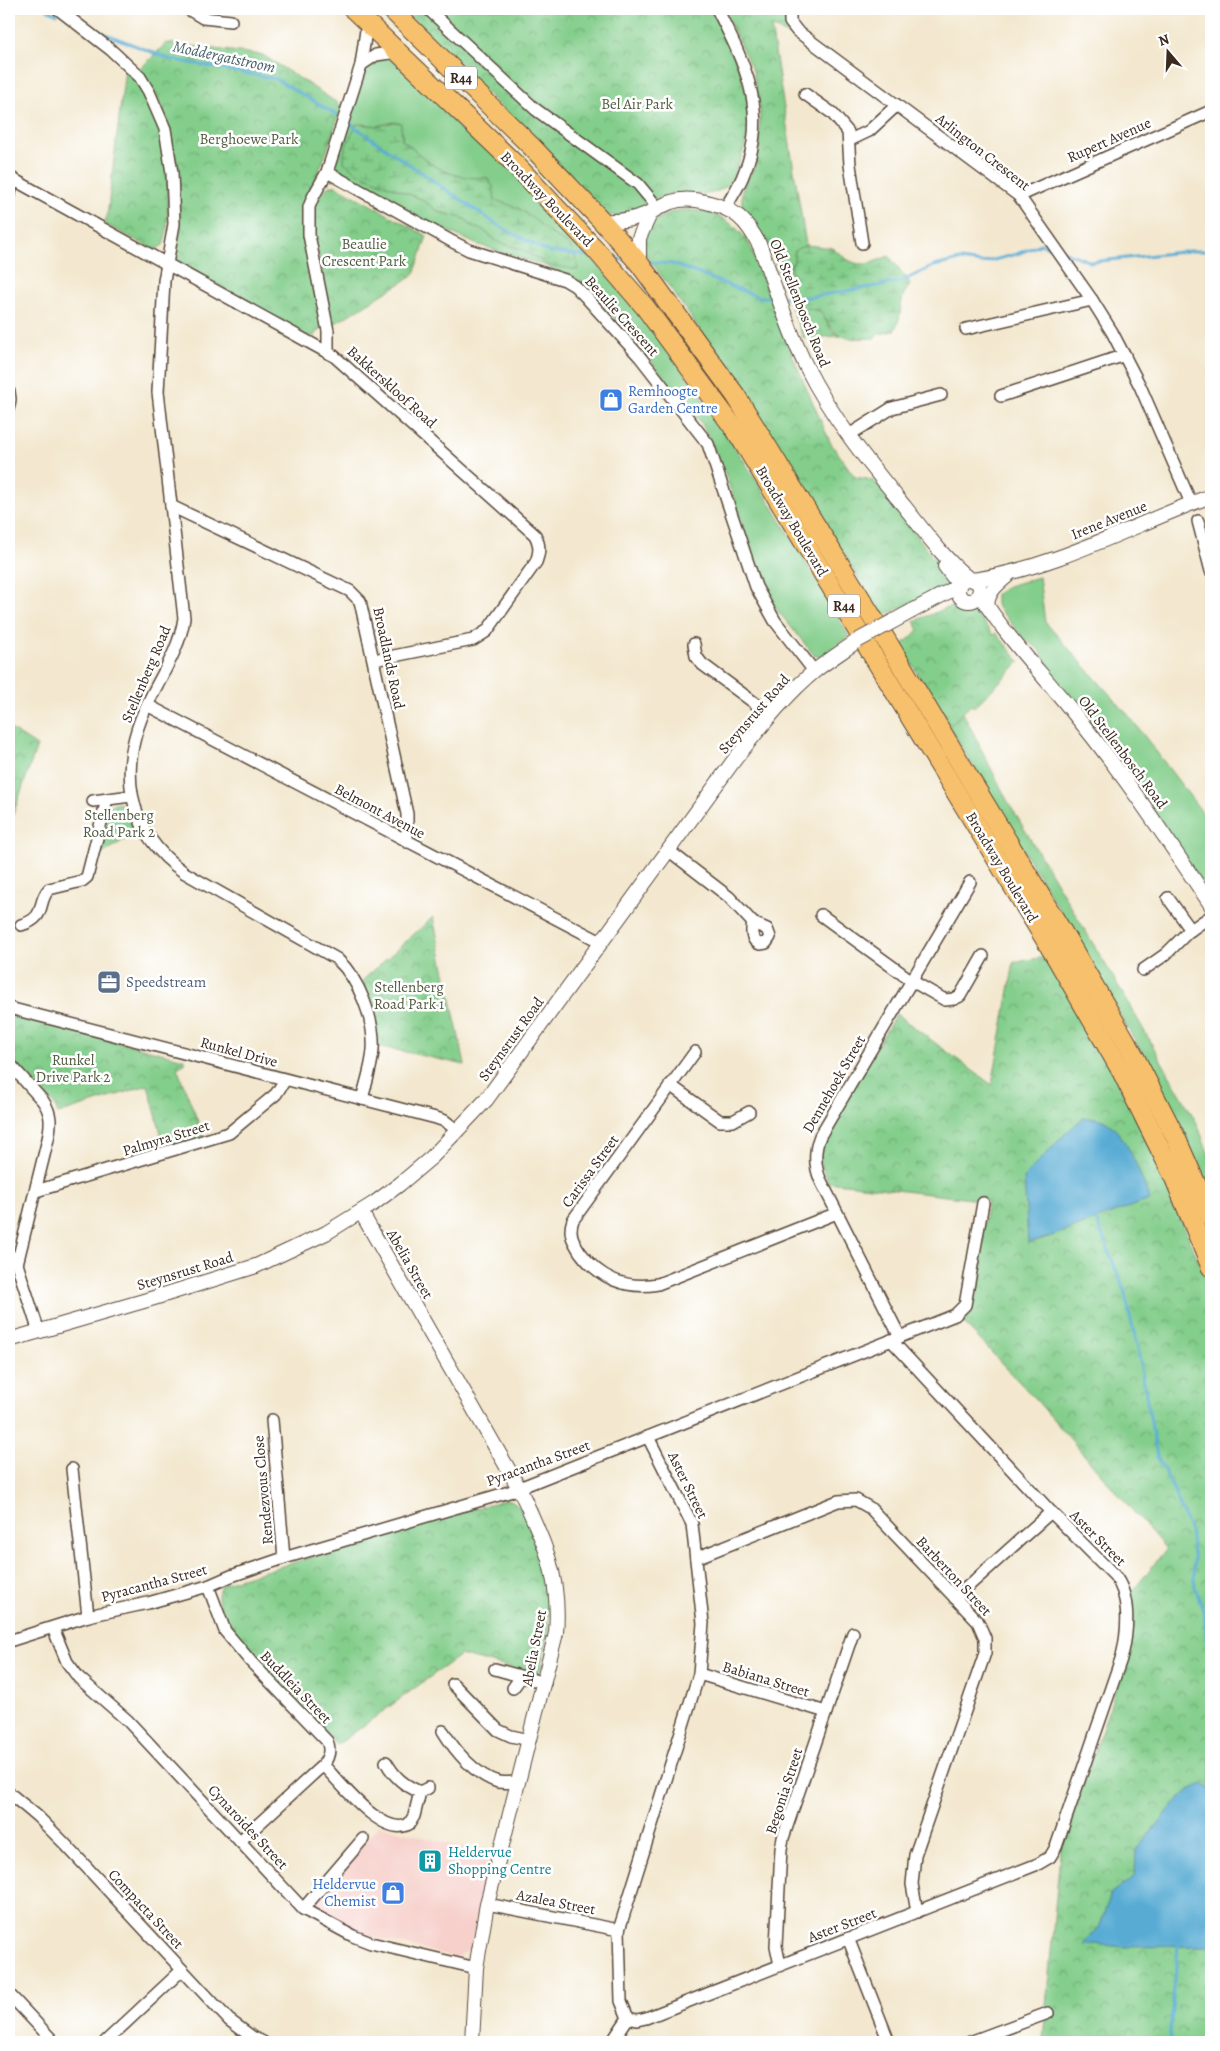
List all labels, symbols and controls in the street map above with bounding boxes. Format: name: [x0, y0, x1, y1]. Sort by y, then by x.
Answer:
north arrow: [1142, 28, 1192, 78]
text: N: [1156, 30, 1172, 51]
water label: Moddergatstroom: [171, 35, 278, 79]
road number: R44: [445, 66, 477, 90]
park label: Bel Air Park: [601, 94, 673, 114]
street label: Arlington Crescent: [931, 108, 1034, 195]
street label: Rupert Avenue: [1064, 112, 1154, 167]
park label: Berghoewe Park: [199, 129, 299, 149]
street label: Broadway Boulevard: [496, 147, 598, 252]
park label: Beaulie Crescent Park: [322, 234, 407, 271]
street label: Old Stellenbosch Road: [765, 236, 835, 371]
street label: Beaulie Crescent: [581, 272, 663, 361]
street label: Bakkerskloof Road: [343, 341, 442, 433]
place label: Remhoogte Garden Centre: [628, 381, 718, 418]
shop icon: Remhoogte Garden Centre: [598, 387, 624, 413]
street label: Broadway Boulevard: [751, 462, 833, 581]
street label: Irene Avenue: [1068, 496, 1150, 544]
road number: R44: [828, 594, 860, 618]
street label: Broadlands Road: [368, 605, 410, 712]
street label: Stellenberg Road: [117, 622, 176, 726]
street label: Steynsrust Road: [714, 669, 795, 758]
street label: Old Stellenbosch Road: [1074, 691, 1173, 813]
street label: Belmont Avenue: [331, 779, 429, 843]
park label: Stellenberg Road Park 2: [83, 805, 155, 842]
street label: Broadway Boulevard: [961, 808, 1043, 927]
office icon: Speedstream: [96, 969, 122, 995]
place label: Speedstream: [126, 972, 207, 992]
park label: Stellenberg Road Park 1: [374, 977, 444, 1014]
street label: Steynsrust Road: [474, 992, 549, 1085]
street label: Dennehoek Street: [798, 1031, 870, 1137]
street label: Runkel Drive: [198, 1032, 280, 1072]
park label: Runkel Drive Park 2: [36, 1050, 110, 1087]
street label: Palmyra Street: [120, 1115, 212, 1161]
street label: Carissa Street: [557, 1131, 623, 1211]
street label: Abelia Street: [381, 1225, 438, 1303]
street label: Steynsrust Road: [134, 1247, 236, 1295]
street label: Rendezvous Close: [248, 1434, 278, 1545]
street label: Pyracantha Street: [483, 1435, 593, 1491]
street label: Aster Street: [663, 1447, 713, 1522]
street label: Aster Street: [1065, 1505, 1131, 1571]
street label: Barberton Street: [912, 1532, 996, 1620]
street label: Pyracantha Street: [99, 1559, 209, 1607]
street label: Abelia Street: [517, 1608, 551, 1689]
street label: Buddleia Street: [256, 1646, 336, 1728]
street label: Babiana Street: [720, 1656, 812, 1702]
street label: Begonia Street: [761, 1745, 807, 1837]
street label: Cynaroides Street: [203, 1780, 293, 1874]
place label: Heldervue Shopping Centre: [448, 1842, 552, 1879]
building icon: Heldervue Shopping Centre: [417, 1848, 443, 1874]
street label: Compacta Street: [104, 1865, 188, 1953]
place label: Heldervue Chemist: [312, 1874, 376, 1911]
shop icon: Heldervue Chemist: [380, 1880, 406, 1906]
street label: Azalea Street: [514, 1884, 597, 1919]
street label: Aster Street: [804, 1903, 879, 1948]

